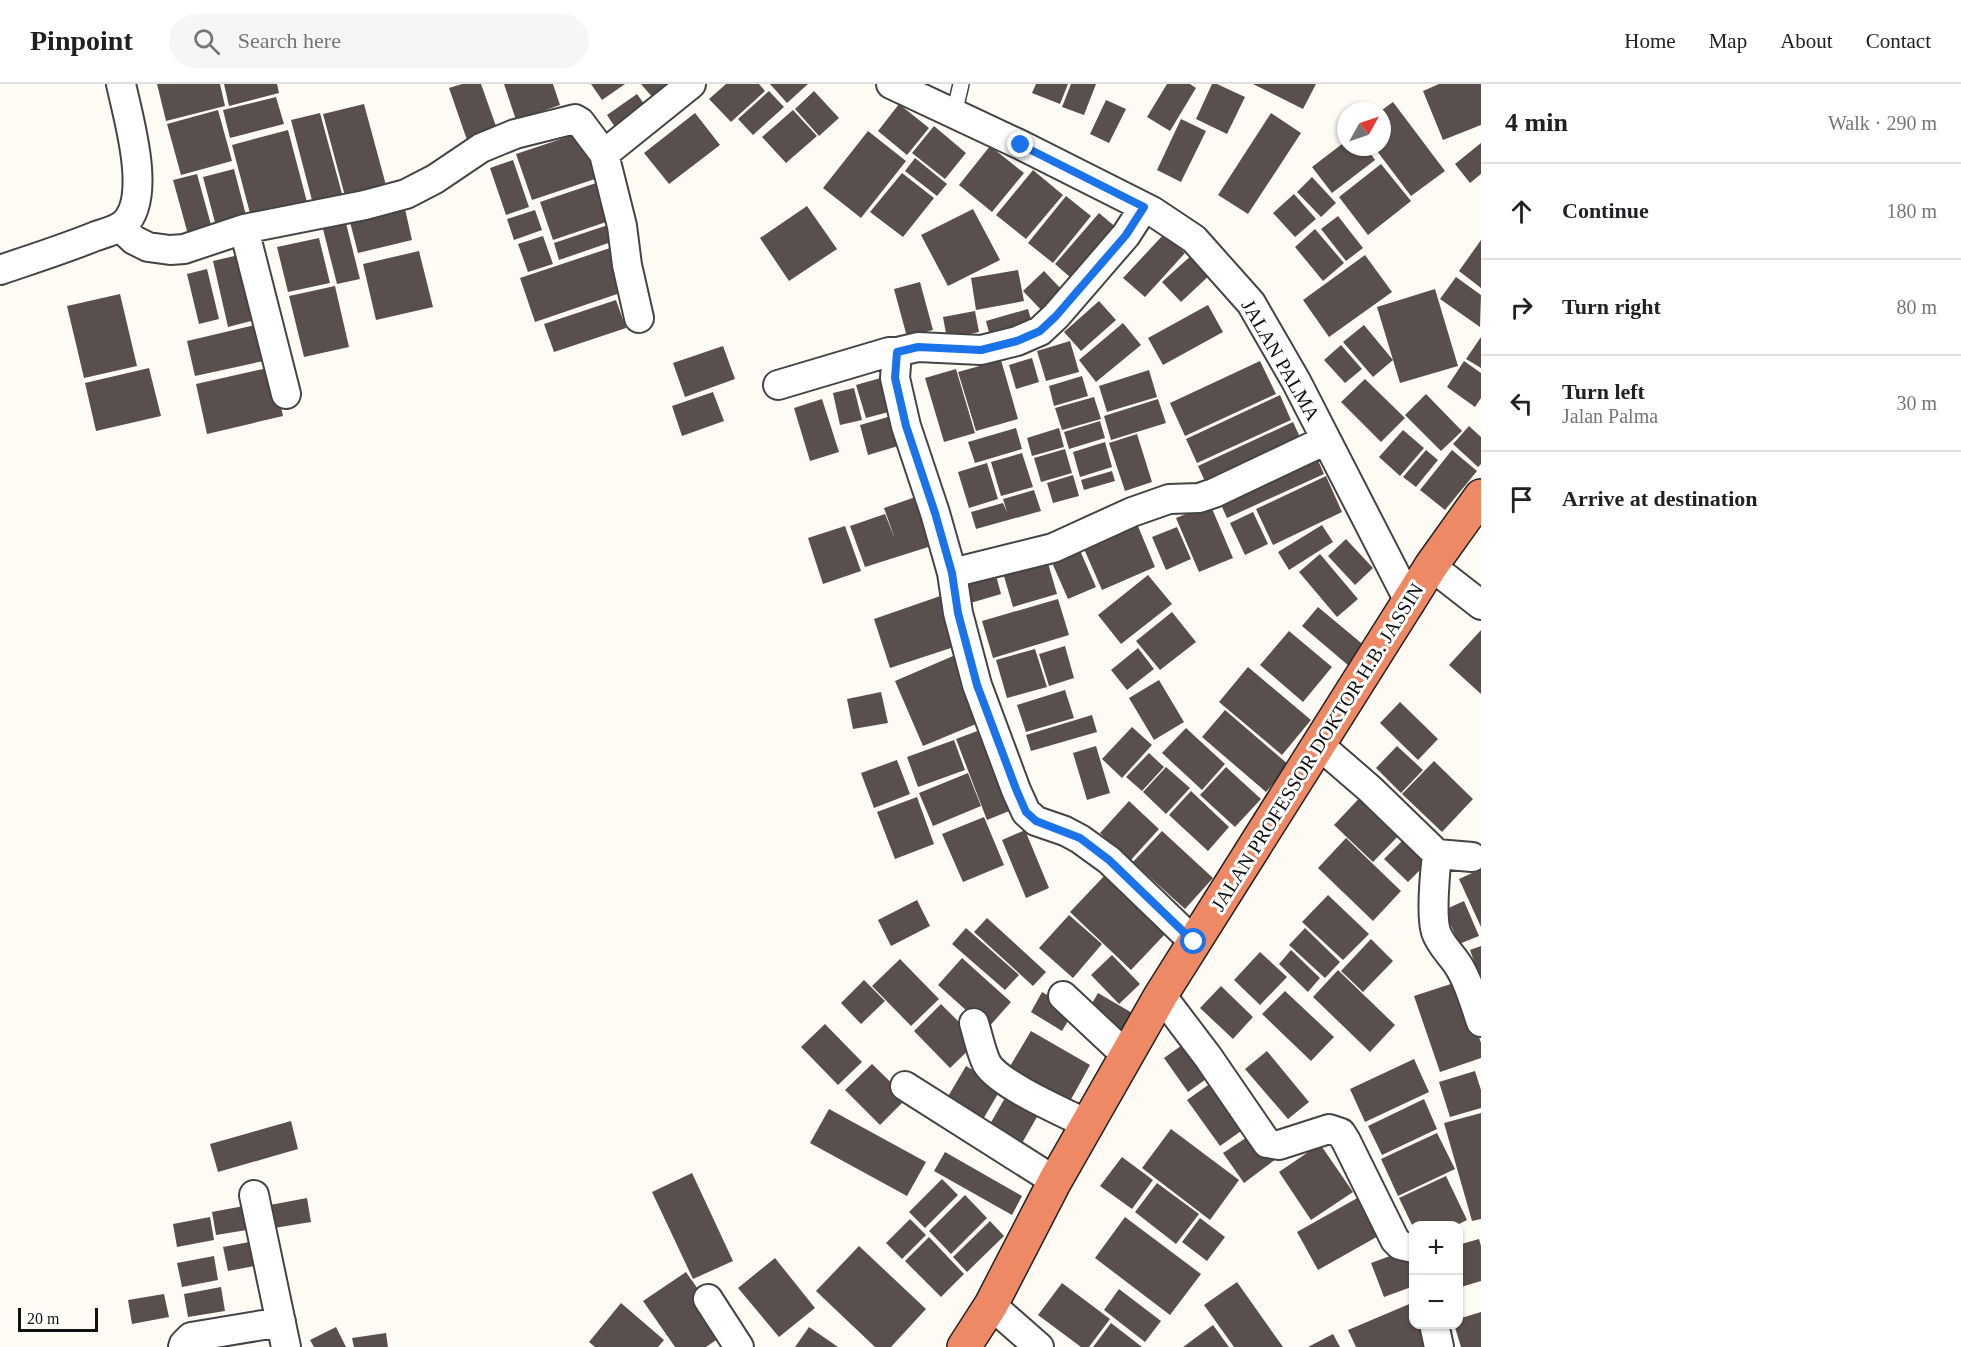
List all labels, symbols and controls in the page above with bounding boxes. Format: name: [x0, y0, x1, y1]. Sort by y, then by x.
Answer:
search box: [169, 14, 589, 68]
text: Pinpoint: [30, 25, 133, 56]
icon: search: [190, 25, 223, 58]
text: Search here: [238, 28, 341, 53]
text: Home: [1624, 29, 1676, 53]
text: Map: [1709, 29, 1747, 53]
text: About: [1780, 29, 1833, 53]
text: Contact: [1866, 29, 1931, 53]
north arrow: [1337, 102, 1391, 156]
text: 4 min: [1505, 108, 1568, 137]
text: Walk · 290 m: [1828, 112, 1937, 134]
route end: [1007, 131, 1033, 157]
icon: ahead: [1505, 195, 1538, 228]
text: Continue: [1562, 198, 1649, 223]
text: 180 m: [1886, 200, 1937, 222]
icon: right: [1505, 291, 1538, 324]
text: Turn right: [1562, 294, 1661, 319]
street label: JALAN PALMA: [1237, 295, 1325, 425]
text: 80 m: [1896, 296, 1937, 318]
text: Turn left: [1562, 379, 1645, 404]
icon: left: [1505, 387, 1538, 420]
text: 30 m: [1896, 392, 1937, 414]
text: Jalan Palma: [1562, 405, 1658, 427]
icon: arrive: [1505, 483, 1538, 516]
text: Arrive at destination: [1562, 486, 1758, 511]
street label: JALAN PROFESSOR DOKTOR H.B. JASSIN: [1206, 579, 1428, 915]
route start: [1180, 928, 1206, 954]
map controls: [1409, 1221, 1463, 1329]
button: +: [1409, 1221, 1463, 1275]
button: −: [1409, 1275, 1463, 1329]
scale bar: [18, 1305, 98, 1332]
text: 20 m: [27, 1310, 59, 1327]

